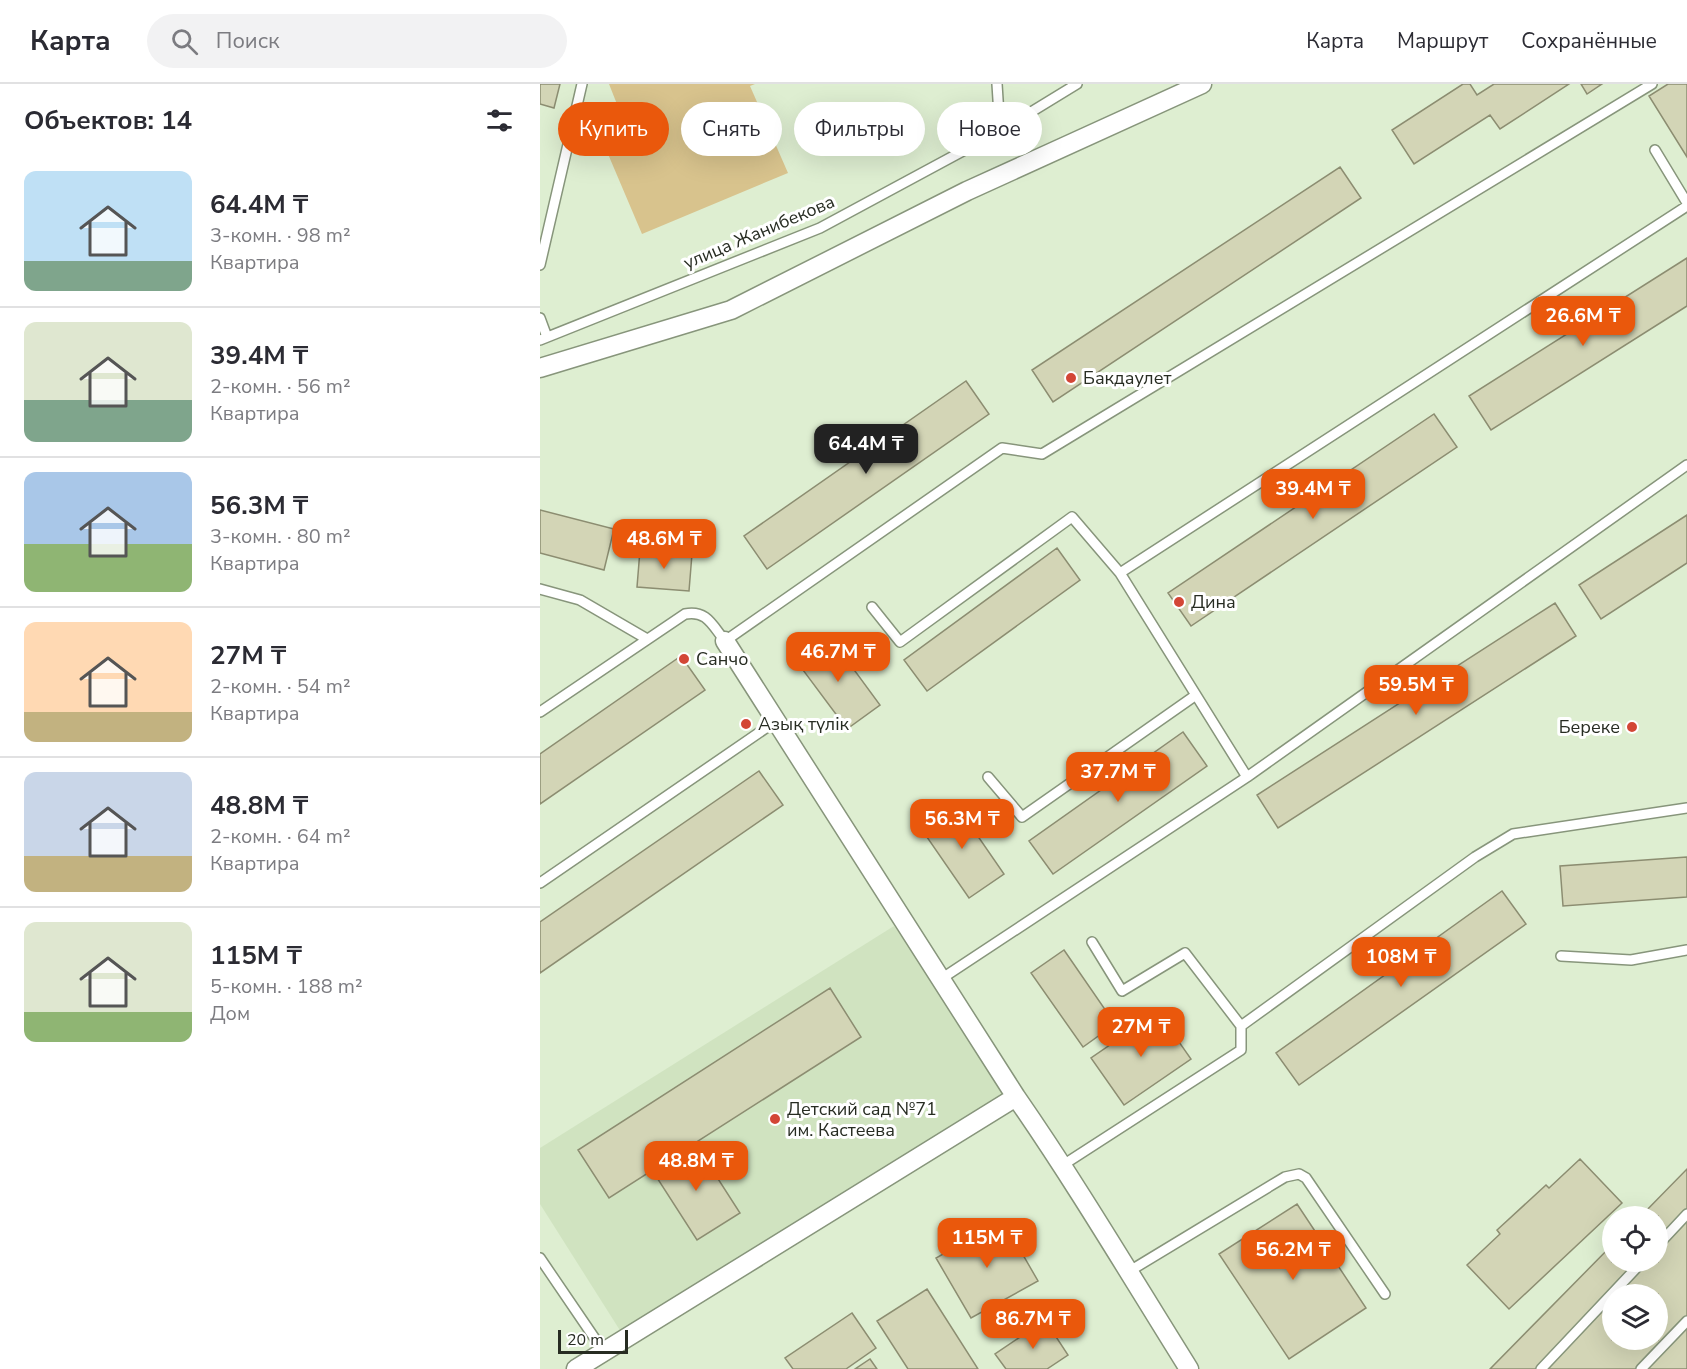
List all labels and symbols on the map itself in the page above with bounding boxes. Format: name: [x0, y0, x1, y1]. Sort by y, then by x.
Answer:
street label: улица Жанибекова: [680, 189, 838, 275]
pin: 26.6M ₸: [1528, 296, 1638, 347]
place label: Бакдаулет: [1083, 366, 1171, 390]
marker: Бакдаулет: [1064, 371, 1078, 385]
pin: 64.4M ₸: [811, 424, 921, 475]
pin: 39.4M ₸: [1258, 469, 1368, 520]
pin: 48.6M ₸: [609, 519, 719, 570]
place label: Дина: [1191, 590, 1236, 614]
marker: Дина: [1172, 595, 1186, 609]
pin: 46.7M ₸: [783, 632, 893, 683]
place label: Санчо: [696, 647, 748, 671]
marker: Санчо: [677, 652, 691, 666]
pin: 59.5M ₸: [1361, 665, 1471, 716]
place label: Азық түлік: [758, 712, 850, 736]
place label: Береке: [1559, 715, 1620, 739]
marker: Азық түлік: [739, 717, 753, 731]
marker: Береке: [1625, 720, 1639, 734]
pin: 37.7M ₸: [1063, 752, 1173, 803]
pin: 56.3M ₸: [907, 799, 1017, 850]
pin: 108M ₸: [1352, 937, 1450, 988]
pin: 27M ₸: [1099, 1007, 1183, 1058]
place label: Детский сад №71 им. Кастеева: [787, 1097, 937, 1142]
marker: Детский сад №71 им. Кастеева: [768, 1112, 782, 1126]
pin: 48.8M ₸: [641, 1141, 751, 1192]
pin: 115M ₸: [938, 1218, 1036, 1269]
pin: 56.2M ₸: [1238, 1230, 1348, 1281]
pin: 86.7M ₸: [978, 1299, 1088, 1350]
scale bar: [558, 1327, 628, 1354]

